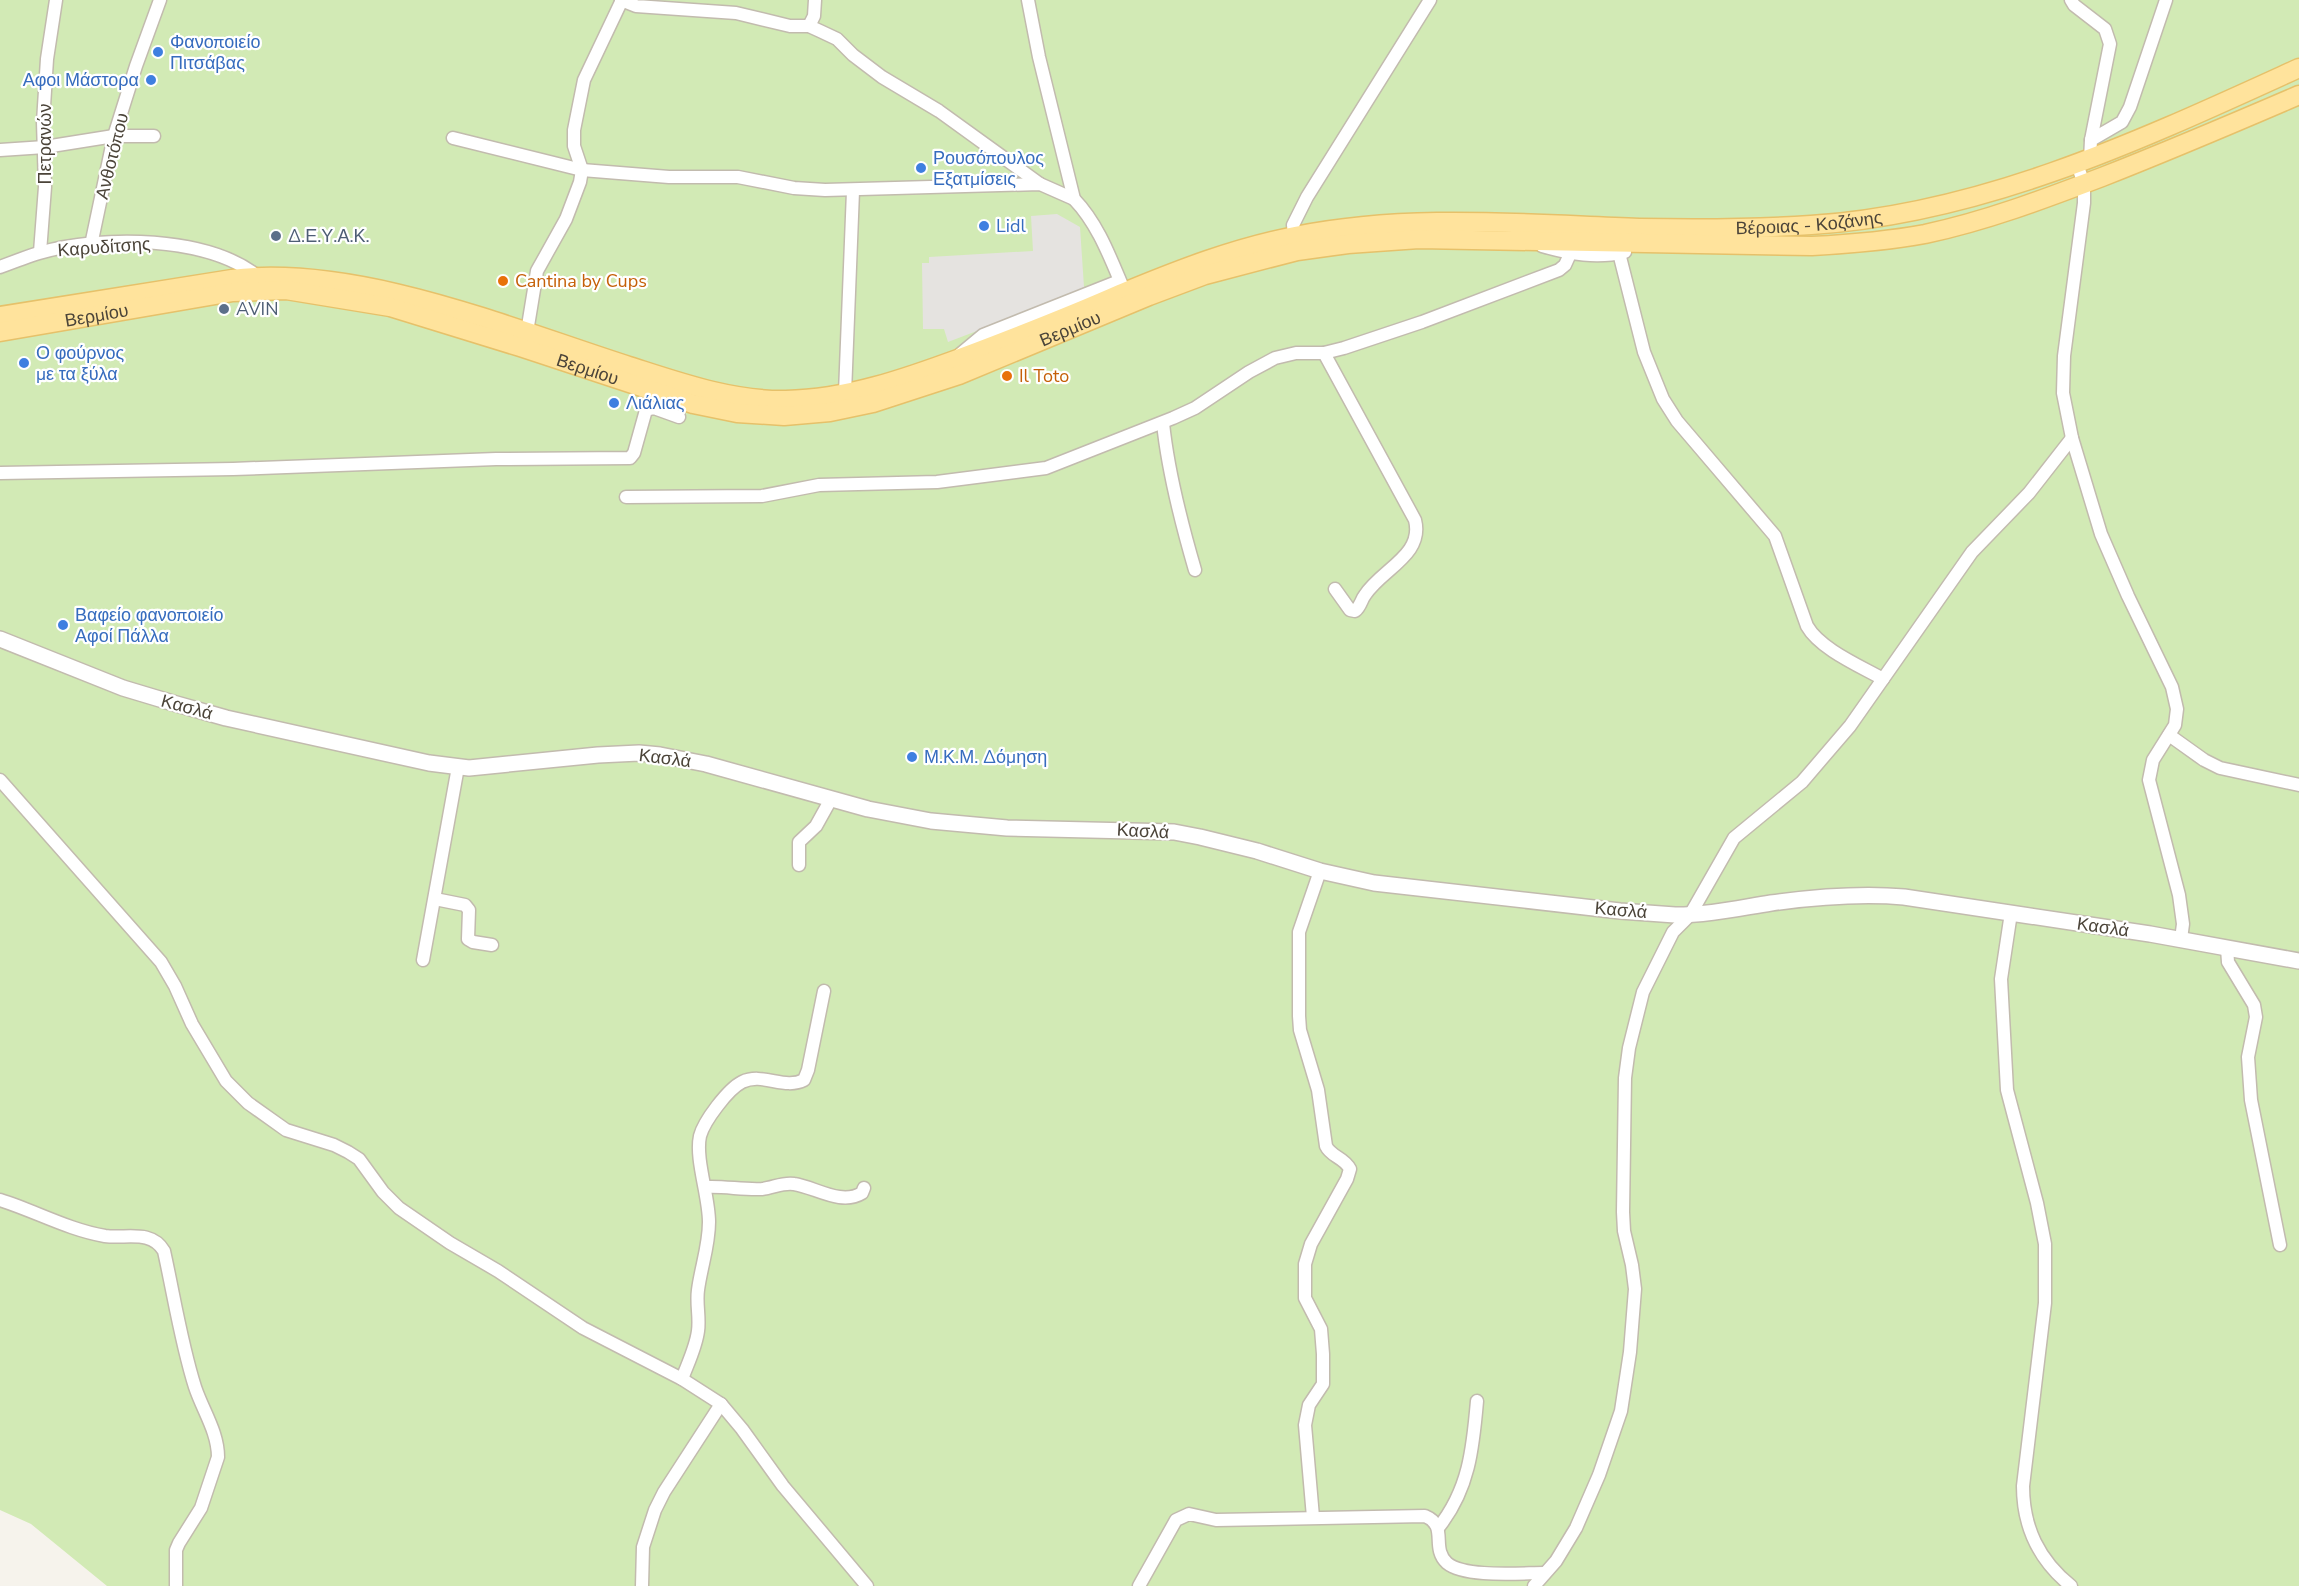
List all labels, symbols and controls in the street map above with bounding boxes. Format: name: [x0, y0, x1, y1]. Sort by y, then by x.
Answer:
place label: Φανοποιείο Πιτσάβας: [170, 30, 260, 75]
marker: Φανοποιείο Πιτσάβας: [151, 45, 165, 59]
place label: Αφοι Μάστορα: [23, 68, 139, 92]
marker: Αφοι Μάστορα: [144, 73, 158, 87]
street label: Πετρανών: [33, 104, 57, 184]
street label: Ανθοτόπου: [90, 110, 134, 202]
place label: Ρουσόπουλος Εξατμίσεις: [933, 146, 1044, 191]
marker: Ρουσόπουλος Εξατμίσεις: [914, 161, 928, 175]
street label: Βέροιας - Κοζάνης: [1735, 205, 1884, 240]
place label: Lidl: [996, 214, 1026, 238]
marker: Lidl: [977, 219, 991, 233]
place label: Δ.Ε.Υ.Α.Κ.: [288, 224, 370, 248]
marker: Δ.Ε.Υ.Α.Κ.: [269, 229, 283, 243]
street label: Καρυδίτσης: [57, 232, 152, 262]
place label: Cantina by Cups: [515, 269, 647, 293]
marker: Cantina by Cups: [496, 274, 510, 288]
place label: AVIN: [236, 297, 278, 321]
street label: Βερμίου: [63, 298, 130, 333]
marker: AVIN: [217, 302, 231, 316]
street label: Βερμίου: [1036, 305, 1105, 352]
place label: Ο φούρνος με τα ξύλα: [36, 341, 124, 386]
street label: Βερμίου: [553, 348, 622, 391]
marker: Ο φούρνος με τα ξύλα: [17, 356, 31, 370]
place label: Il Toto: [1019, 364, 1069, 388]
marker: Il Toto: [1000, 369, 1014, 383]
place label: Λιάλιας: [626, 391, 685, 415]
marker: Λιάλιας: [607, 396, 621, 410]
place label: Βαφείο φανοποιείο Αφοί Πάλλα: [75, 603, 223, 648]
marker: Βαφείο φανοποιείο Αφοί Πάλλα: [56, 618, 70, 632]
street label: Κασλά: [159, 689, 215, 725]
street label: Κασλά: [638, 743, 692, 773]
place label: Μ.Κ.Μ. Δόμηση: [924, 745, 1047, 769]
marker: Μ.Κ.Μ. Δόμηση: [905, 750, 919, 764]
street label: Κασλά: [1116, 818, 1170, 844]
street label: Κασλά: [1594, 896, 1648, 924]
street label: Κασλά: [2075, 911, 2131, 943]

